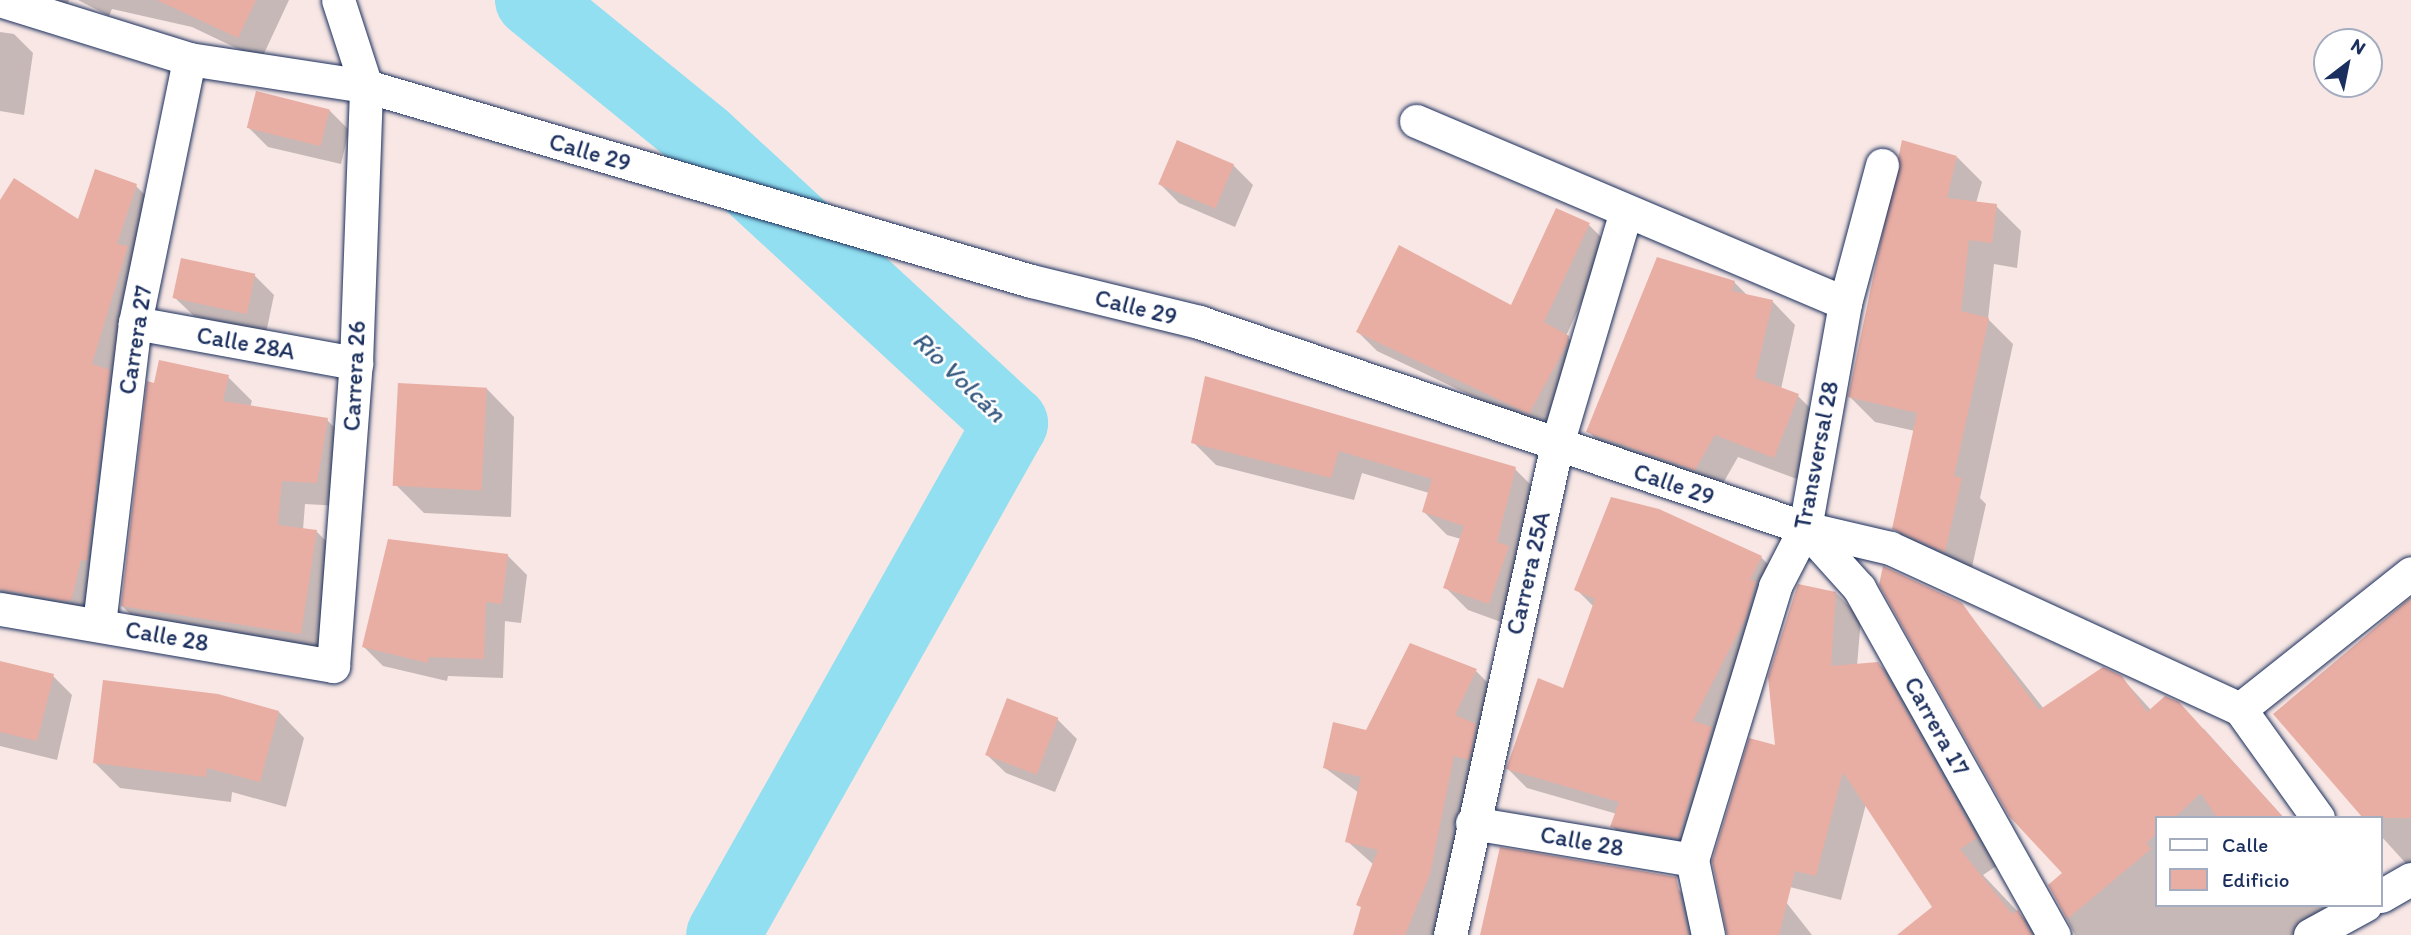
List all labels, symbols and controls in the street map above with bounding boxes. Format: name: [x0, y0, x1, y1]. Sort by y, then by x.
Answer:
north arrow: [2313, 28, 2383, 98]
text: N: [2347, 33, 2370, 60]
street label: Calle 29: [546, 127, 634, 177]
street label: Calle 29: [1092, 283, 1180, 331]
street label: Carrera 27: [112, 284, 158, 396]
street label: Calle 28A: [195, 320, 297, 366]
street label: Carrera 26: [337, 320, 371, 432]
water label: Río Volcán: [906, 325, 1012, 429]
street label: Transversal 28: [1788, 379, 1844, 531]
street label: Calle 29: [1630, 457, 1718, 511]
street label: Carrera 25A: [1500, 508, 1556, 638]
street label: Calle 28: [123, 615, 211, 657]
street label: Carrera 17: [1898, 672, 1976, 780]
legend: [2156, 816, 2383, 907]
street label: Calle 28: [1538, 820, 1626, 862]
text: Calle: [2222, 832, 2268, 857]
text: Edificio: [2222, 867, 2290, 892]

